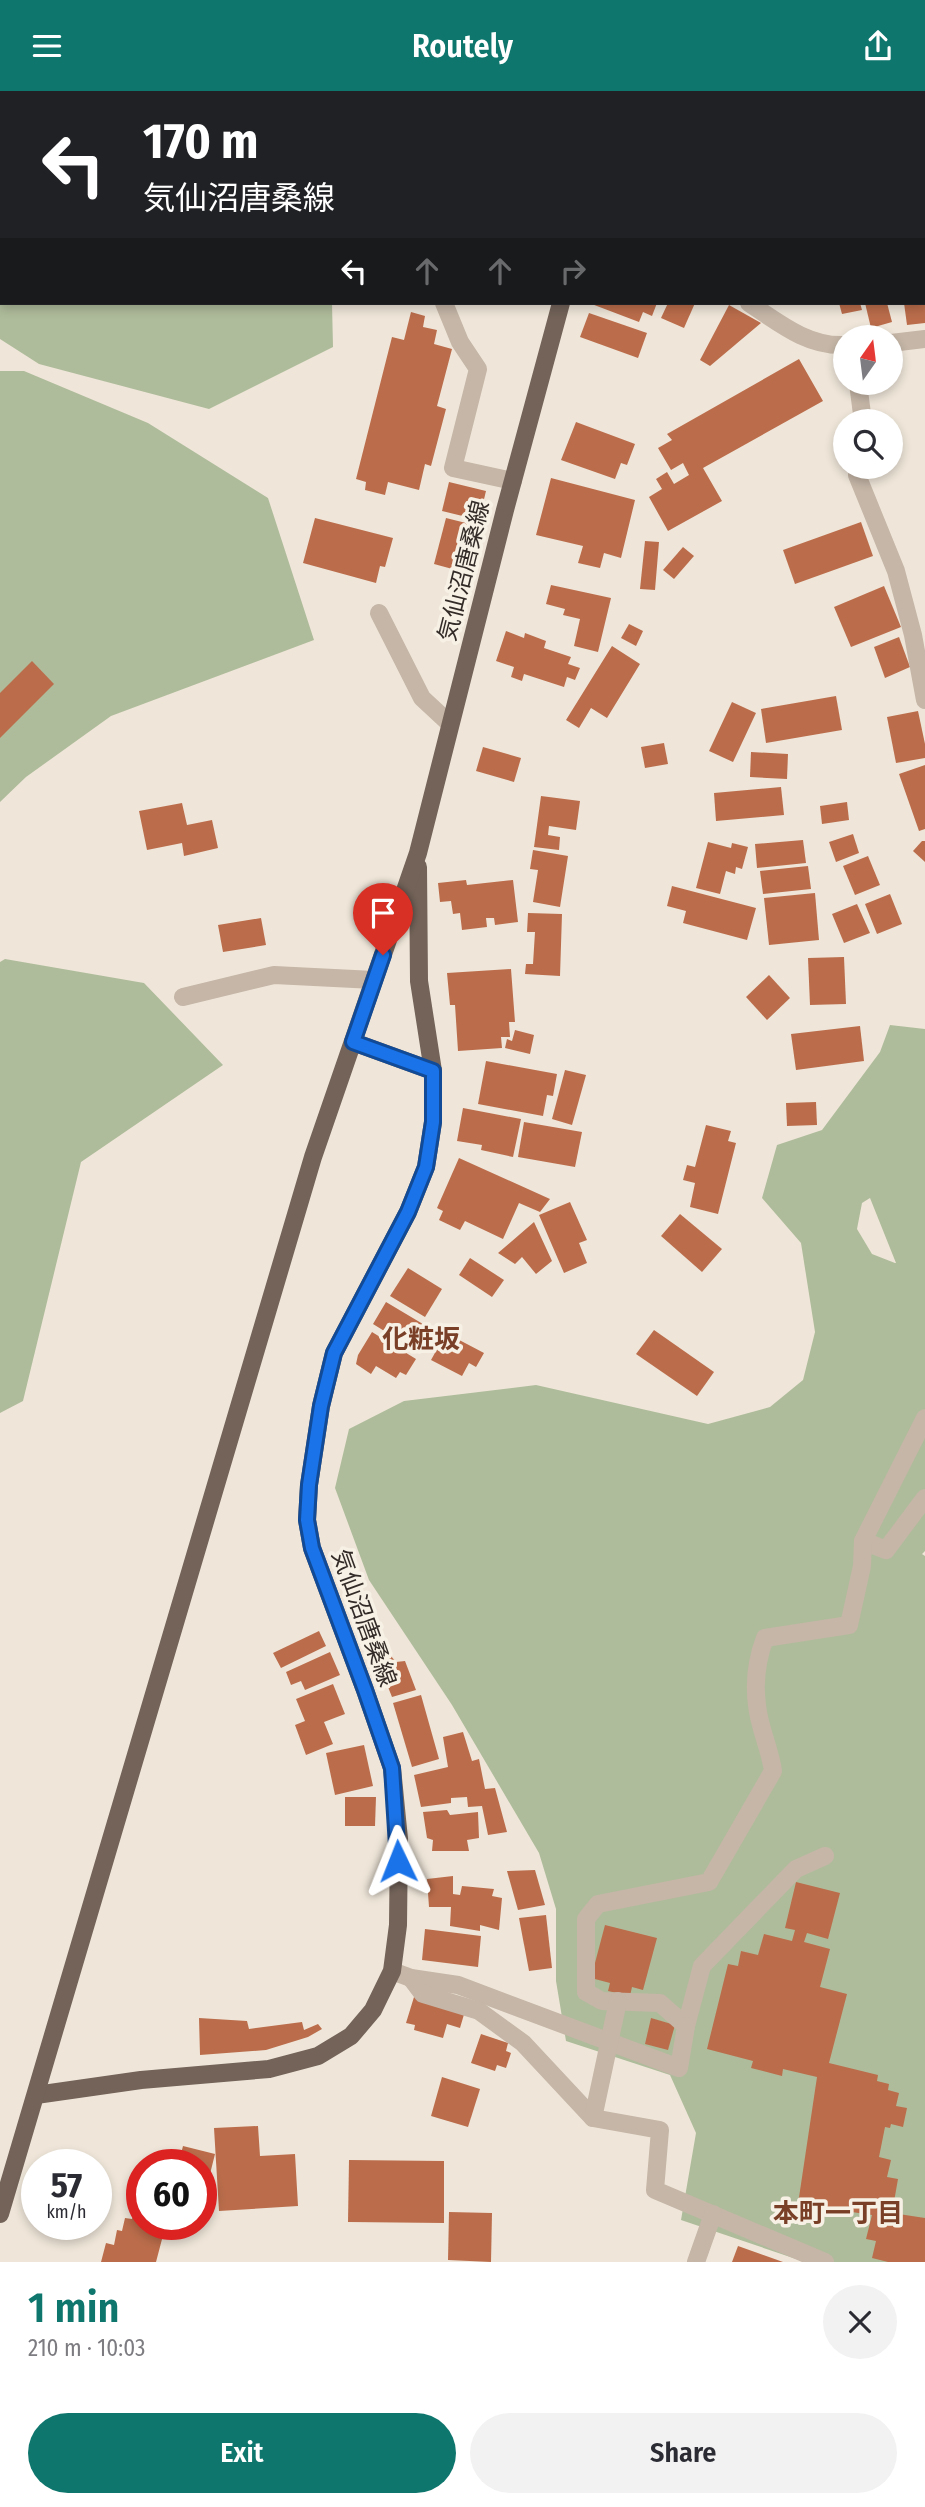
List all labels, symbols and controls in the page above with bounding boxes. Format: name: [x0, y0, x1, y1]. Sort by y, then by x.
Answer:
icon: menu: [28, 27, 66, 65]
text: Routely: [412, 27, 513, 65]
icon: share: [859, 27, 897, 65]
text: 170 m: [143, 112, 259, 171]
icon: left: [28, 119, 119, 210]
text: 気仙沼唐桑線: [143, 179, 335, 217]
icon: left: [335, 252, 373, 290]
icon: ahead: [408, 252, 446, 290]
icon: ahead: [481, 252, 519, 290]
icon: right: [554, 252, 592, 290]
north arrow: [833, 325, 903, 395]
map controls: [833, 325, 903, 479]
button: search: [833, 409, 903, 479]
street label: 気仙沼唐桑線: [433, 498, 495, 644]
pin: [353, 883, 413, 955]
icon: arrive: [364, 894, 402, 932]
district label: 化粧坂: [382, 1324, 460, 1355]
street label: 気仙沼唐桑線: [326, 1546, 402, 1690]
position arrow: [361, 1824, 435, 1898]
speed limit sign: 60: [126, 2149, 217, 2240]
text: 57: [51, 2164, 82, 2206]
district label: 本町一丁目: [773, 2198, 903, 2229]
text: km/h: [46, 2201, 87, 2223]
text: 1 min: [28, 2283, 119, 2333]
button: close: [823, 2285, 897, 2359]
text: 210 m · 10:03: [28, 2334, 145, 2362]
button: Exit: [28, 2413, 456, 2493]
button: Share: [470, 2413, 897, 2493]

